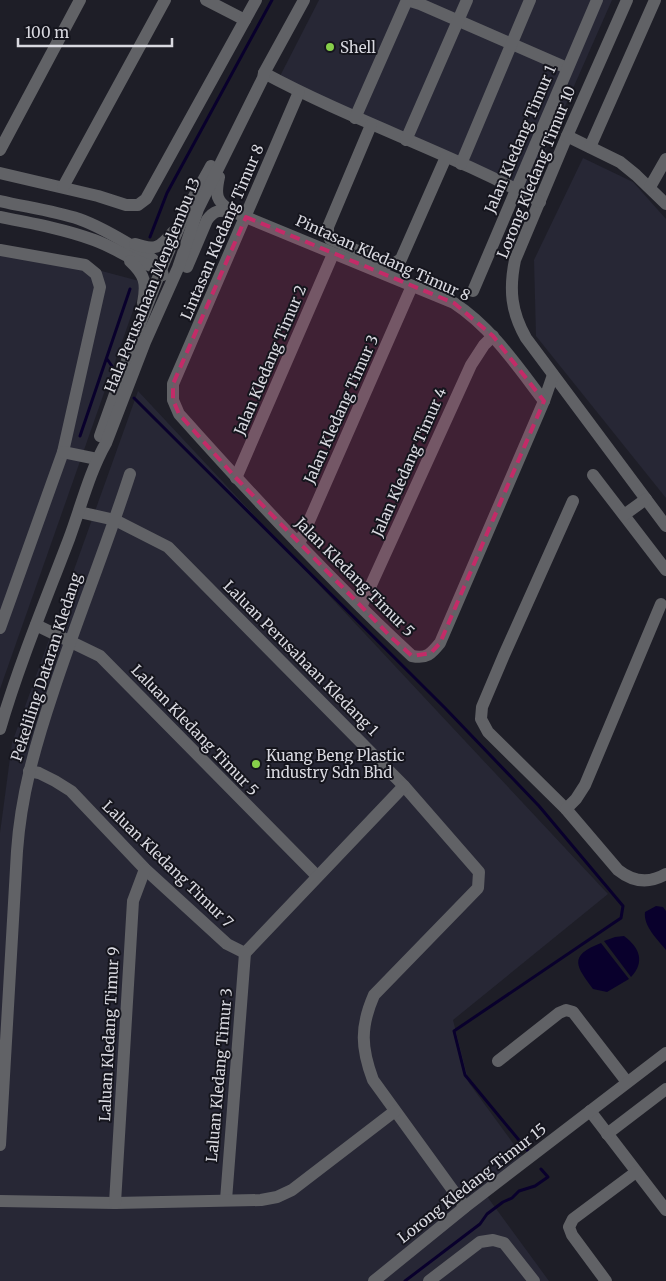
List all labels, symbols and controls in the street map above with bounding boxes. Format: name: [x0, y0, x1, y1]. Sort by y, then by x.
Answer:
scale bar: [18, 15, 171, 47]
text: 100 m: [25, 23, 69, 42]
place label: Shell: [340, 38, 376, 57]
marker: Shell: [324, 41, 336, 53]
street label: Jalan Kledang Timur 1: [480, 62, 560, 217]
street label: Lorong Kledang Timur 10: [493, 83, 579, 261]
street label: Lintasan Kledang Timur 8: [176, 141, 268, 323]
street label: Hala Perusahaan Menglembu 13: [100, 175, 204, 395]
street label: Pintasan Kledang Timur 8: [293, 211, 473, 305]
street label: Jalan Kledang Timur 2: [229, 282, 310, 439]
street label: Jalan Kledang Timur 3: [299, 332, 382, 487]
street label: Jalan Kledang Timur 4: [367, 384, 451, 541]
street label: Jalan Kledang Timur 5: [291, 513, 419, 641]
street label: Pekeliling Dataran Kledang: [7, 571, 85, 763]
street label: Laluan Perusahaan Kledang 1: [219, 576, 383, 740]
street label: Laluan Kledang Timur 5: [127, 661, 263, 799]
place label: Kuang Beng Plastic industry Sdn Bhd: [266, 746, 405, 782]
marker: Kuang Beng Plastic industry Sdn Bhd: [250, 758, 262, 770]
street label: Laluan Kledang Timur 7: [99, 797, 238, 932]
street label: Laluan Kledang Timur 9: [95, 946, 123, 1122]
street label: Laluan Kledang Timur 3: [202, 987, 236, 1163]
street label: Lorong Kledang Timur 15: [394, 1119, 550, 1247]

